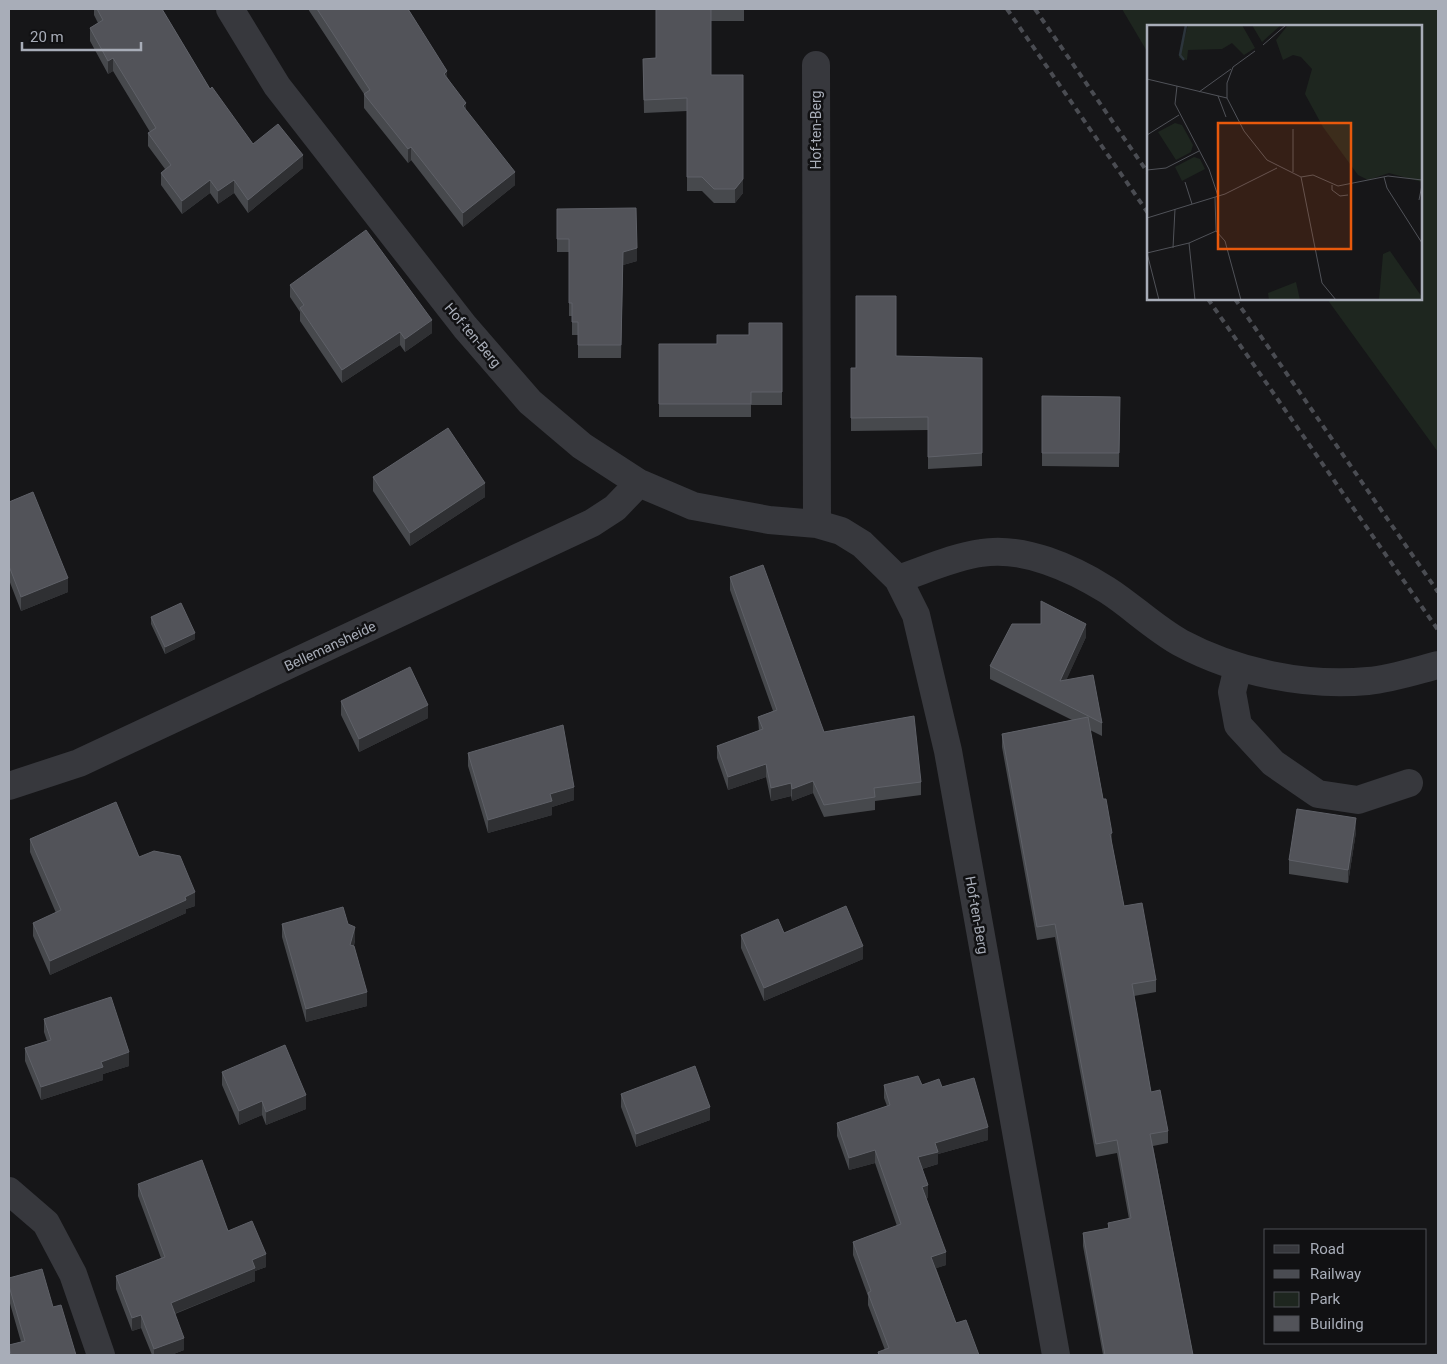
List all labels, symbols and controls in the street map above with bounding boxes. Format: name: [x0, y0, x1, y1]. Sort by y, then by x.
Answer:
scale bar: [22, 20, 141, 52]
inset map: [1147, 25, 1422, 300]
text: 20 m: [30, 28, 64, 46]
street label: Hof-ten-Berg: [808, 91, 824, 169]
street label: Hof-ten-Berg: [442, 300, 504, 370]
street label: Bellemansheide: [282, 618, 378, 674]
street label: Hof-ten-Berg: [962, 875, 992, 955]
legend: [1264, 1229, 1427, 1344]
text: Road: [1310, 1240, 1344, 1258]
text: Railway: [1310, 1265, 1361, 1283]
text: Park: [1310, 1290, 1341, 1308]
text: Building: [1310, 1315, 1364, 1333]

